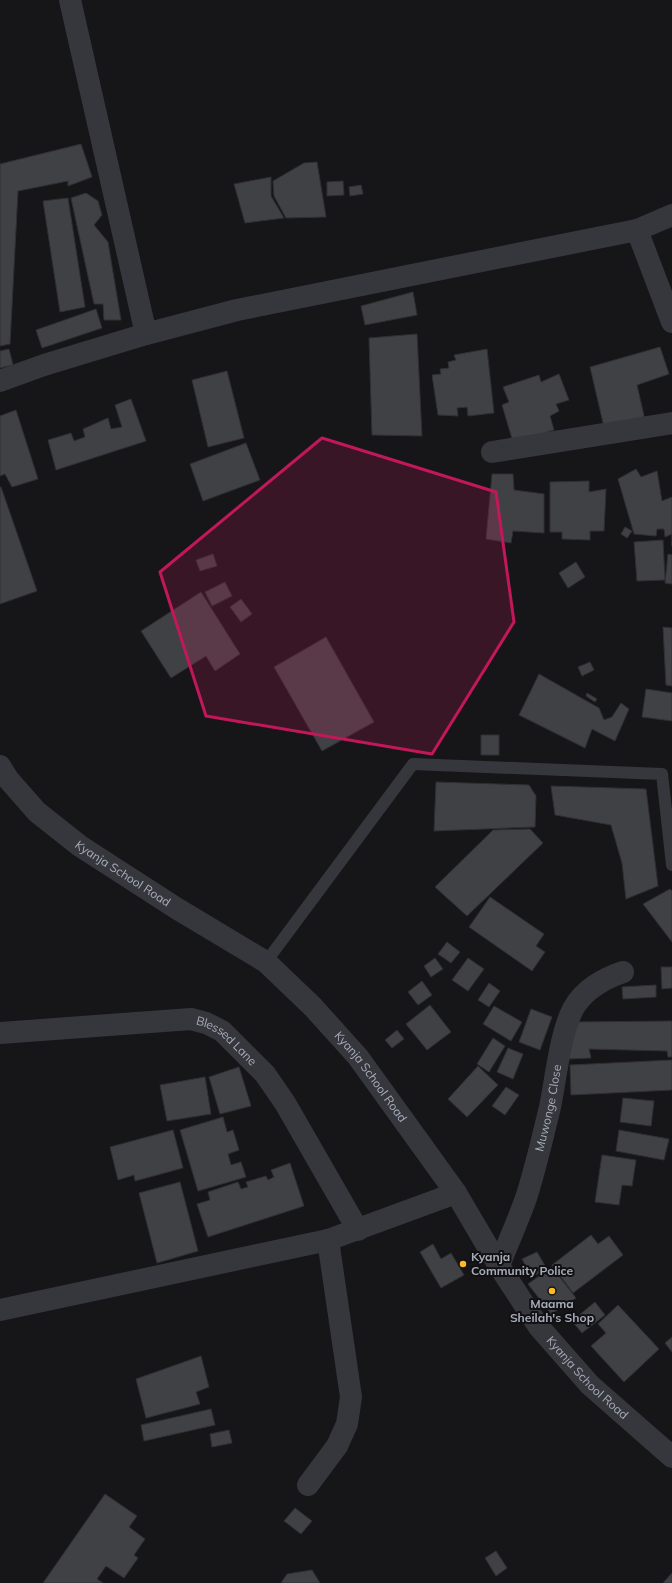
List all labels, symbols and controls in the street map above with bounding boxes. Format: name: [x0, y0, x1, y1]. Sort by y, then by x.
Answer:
street label: Kyanja School Road: [72, 837, 174, 910]
street label: Blessed Lane: [195, 1013, 260, 1068]
street label: Kyanja School Road: [331, 1028, 411, 1125]
street label: Muwonge Close: [531, 1063, 564, 1153]
place label: Kyanja Community Police: [471, 1249, 573, 1278]
marker: Kyanja Community Police: [458, 1259, 468, 1269]
marker: Maama Sheilah's Shop: [547, 1286, 557, 1296]
place label: Maama Sheilah's Shop: [510, 1296, 594, 1325]
street label: Kyanja School Road: [544, 1333, 631, 1422]

